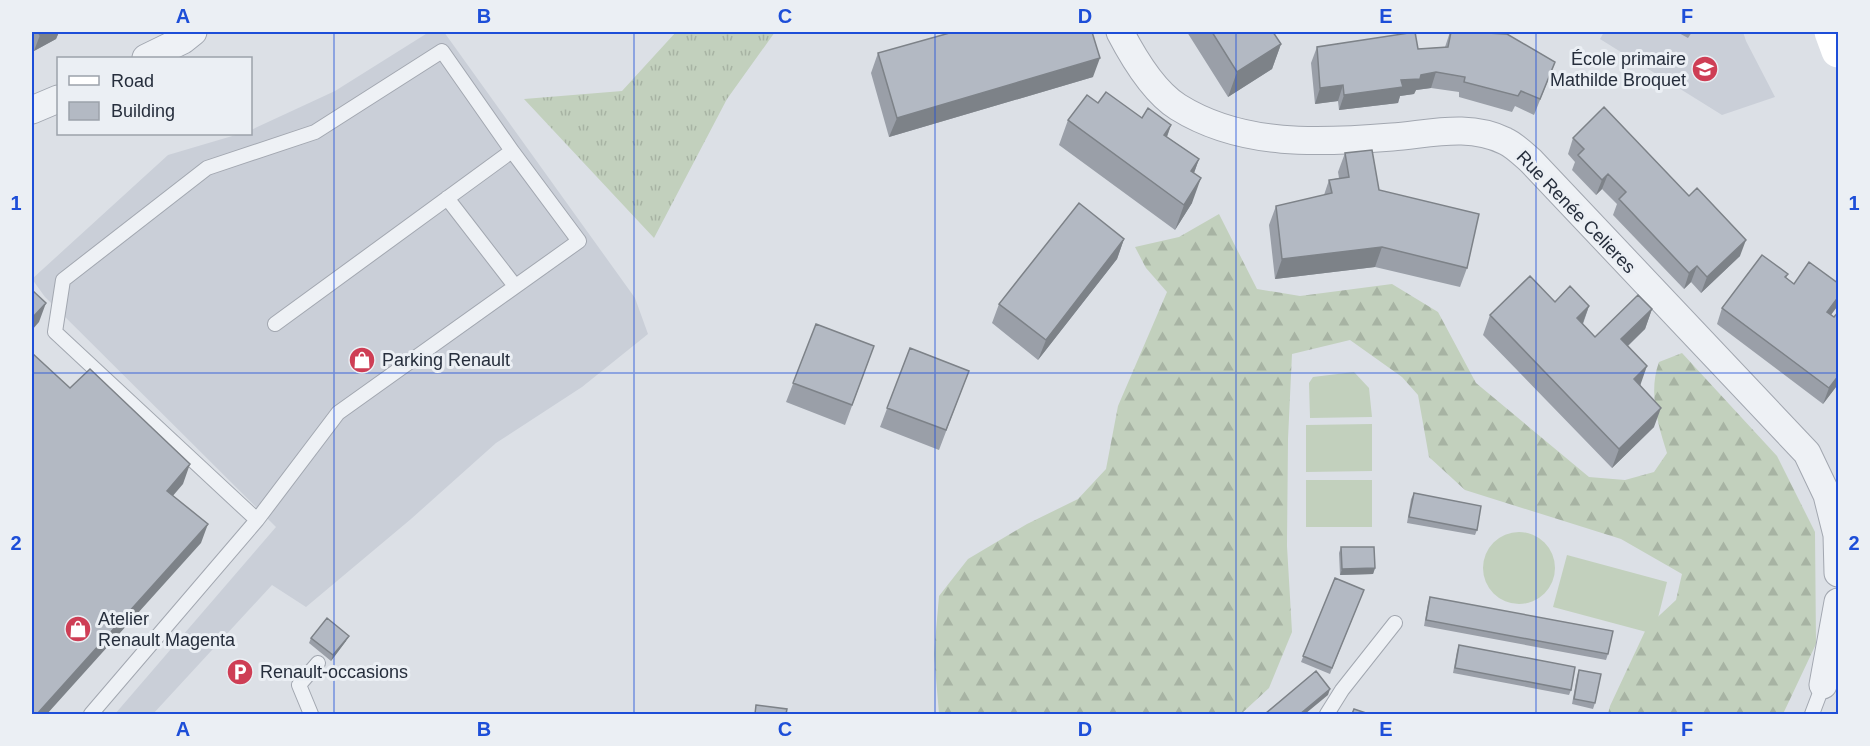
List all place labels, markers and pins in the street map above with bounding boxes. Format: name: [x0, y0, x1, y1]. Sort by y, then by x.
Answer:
place label: École primaire Mathilde Broquet: [1550, 49, 1686, 90]
school or university icon: École primaire Mathilde Broquet: [1690, 54, 1720, 84]
shop icon: Parking Renault: [347, 345, 377, 375]
place label: Parking Renault: [382, 350, 510, 370]
place label: Atelier Renault Magenta: [98, 609, 236, 650]
shop icon: Atelier Renault Magenta: [63, 614, 93, 644]
parking icon: Renault-occasions: [225, 657, 255, 687]
place label: Renault-occasions: [260, 662, 408, 682]

